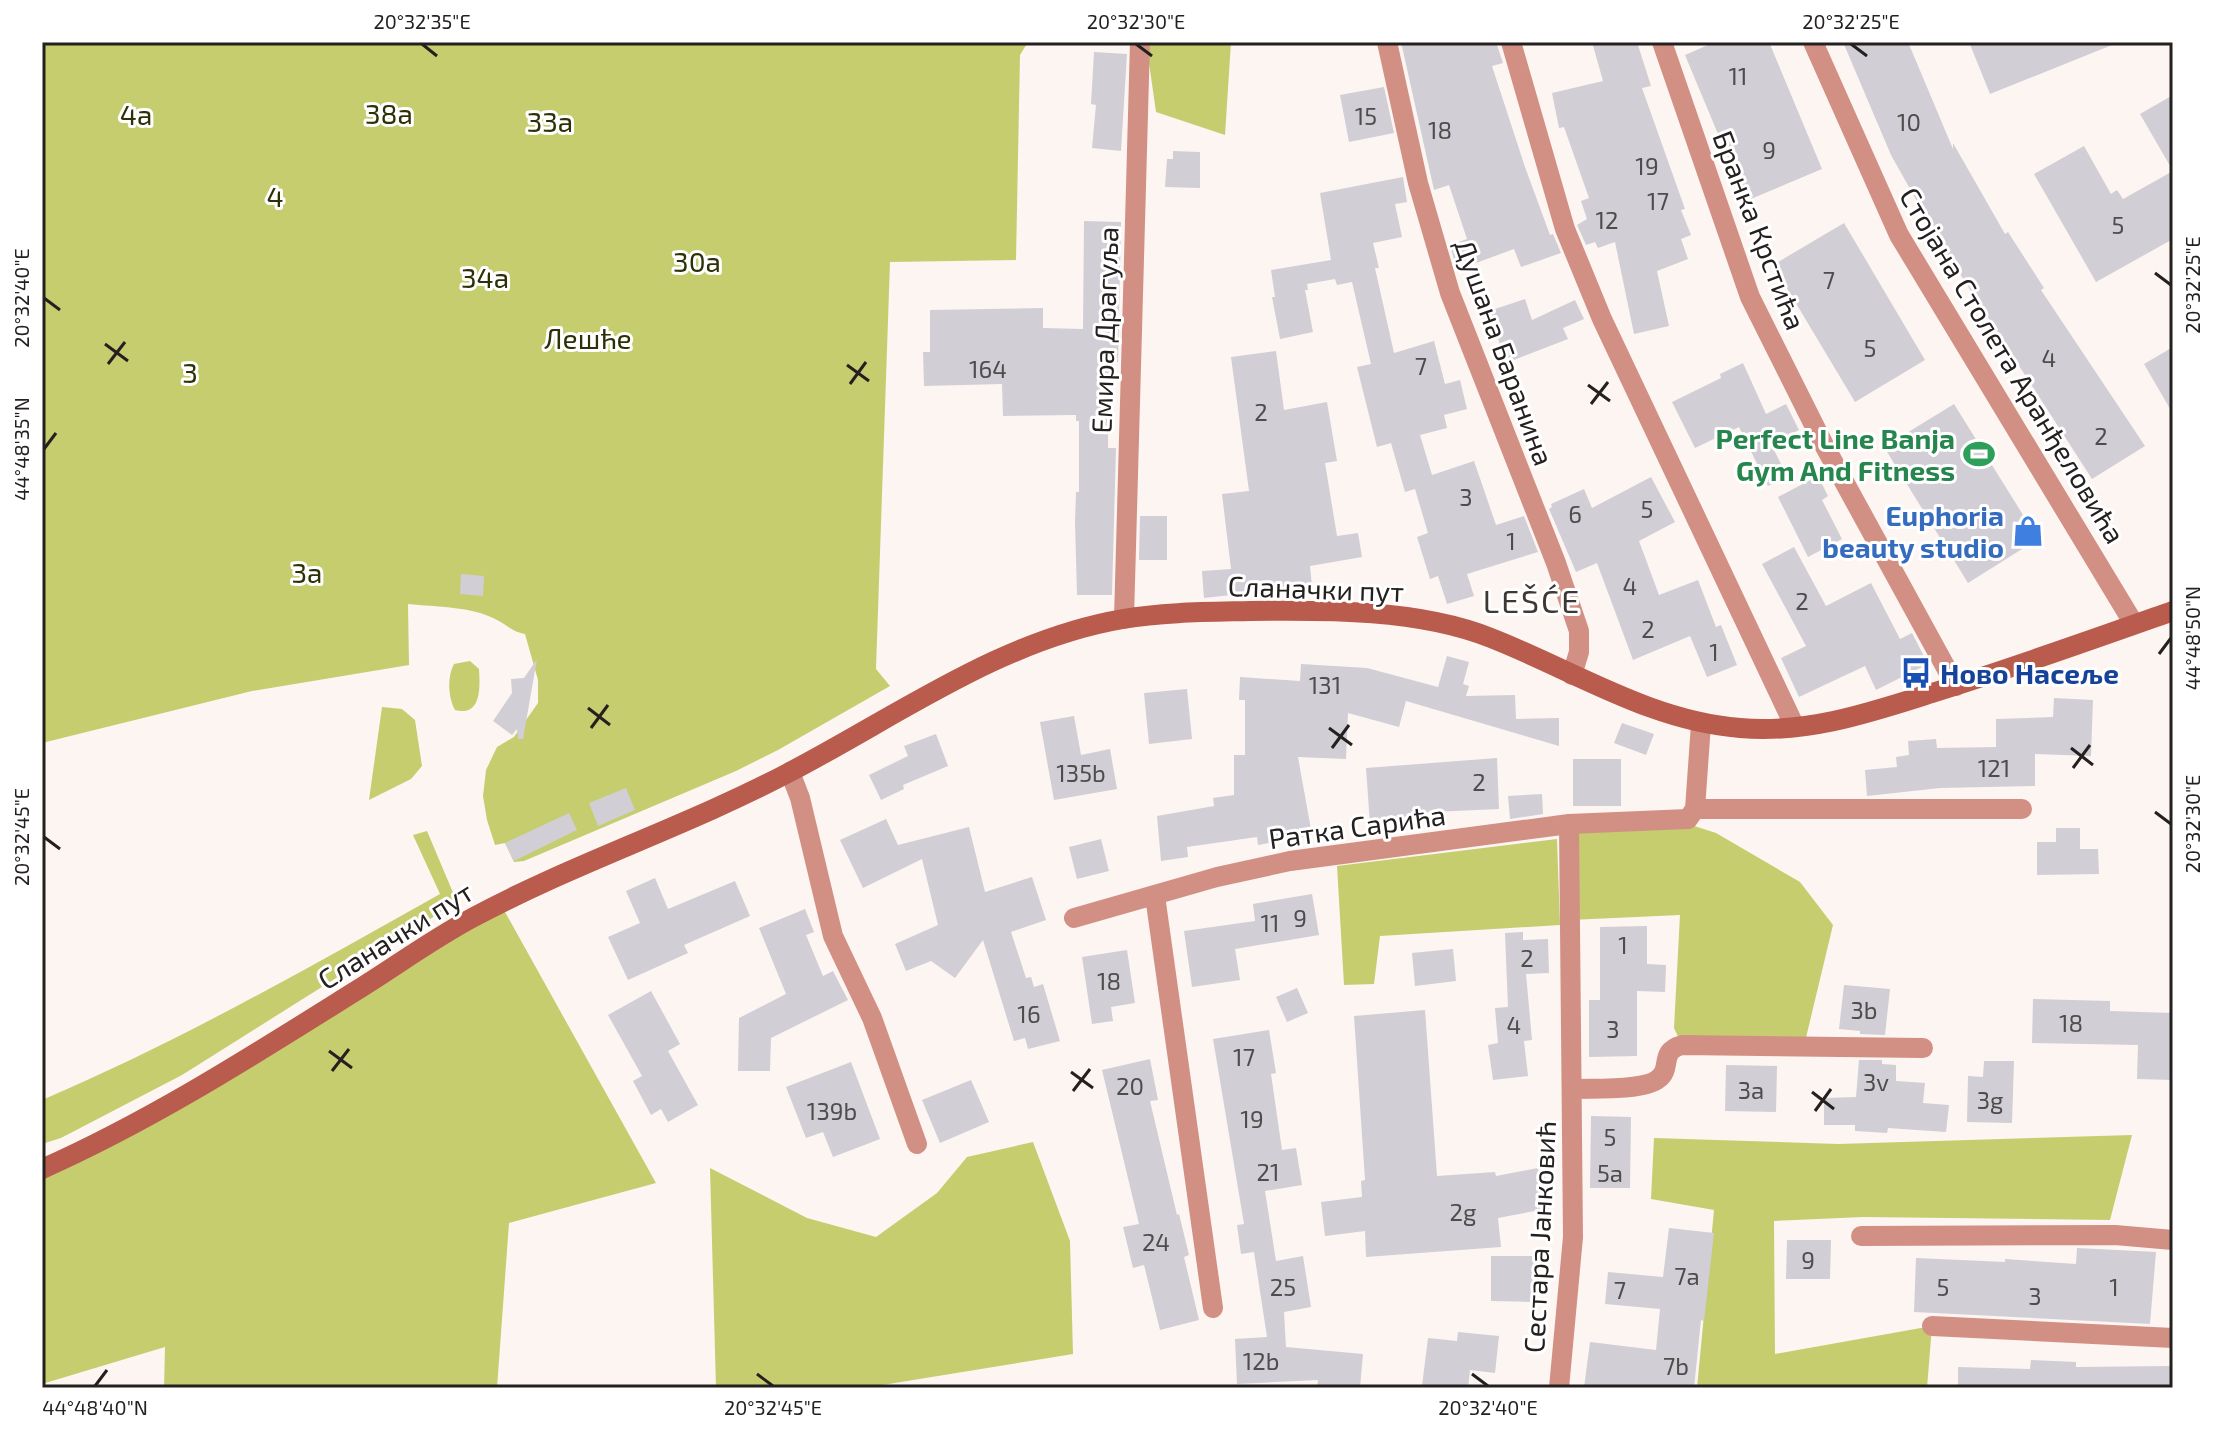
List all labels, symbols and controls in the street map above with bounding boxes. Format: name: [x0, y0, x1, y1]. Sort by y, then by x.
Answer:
text: 20°32'35"E: [373, 9, 471, 33]
text: 20°32'30"E: [1087, 9, 1185, 33]
text: 20°32'25"E: [1802, 9, 1900, 33]
house number: 11: [1728, 61, 1748, 90]
park label: 38a: [365, 96, 413, 130]
park label: 4a: [120, 97, 152, 131]
house number: 15: [1355, 101, 1377, 130]
park label: 33a: [527, 104, 573, 138]
house number: 10: [1897, 107, 1921, 136]
house number: 18: [1428, 115, 1452, 144]
street label: Бранка Крстића: [1706, 126, 1814, 334]
house number: 9: [1762, 135, 1776, 164]
house number: 19: [1635, 151, 1659, 180]
park label: 4: [266, 179, 284, 213]
street label: Стојана Столета Аранђеловића: [1893, 181, 2133, 549]
house number: 17: [1647, 186, 1669, 215]
house number: 12: [1595, 205, 1619, 234]
house number: 5: [2112, 210, 2124, 239]
street label: Емира Драгуља: [1083, 226, 1125, 434]
street label: Душана Баранина: [1448, 234, 1562, 470]
text: 20°32'25"E: [2180, 236, 2204, 334]
park label: 30a: [673, 244, 721, 278]
text: 20°32'40"E: [9, 248, 33, 348]
park label: 34a: [461, 260, 509, 294]
house number: 7: [1823, 265, 1835, 294]
park label: Лешће: [544, 321, 632, 355]
house number: 5: [1864, 333, 1876, 362]
house number: 4: [2042, 343, 2056, 372]
house number: 7: [1415, 351, 1427, 380]
house number: 164: [969, 354, 1007, 383]
park label: 3: [182, 355, 198, 389]
text: 44°48'35"N: [9, 397, 33, 501]
house number: 2: [1254, 397, 1268, 426]
place label: Perfect Line Banja Gym And Fitness: [1715, 421, 1955, 487]
house number: 2: [2094, 421, 2108, 450]
sports icon: Perfect Line Banja Gym And Fitness: [1962, 437, 1996, 471]
house number: 3: [1459, 482, 1473, 511]
house number: 5: [1641, 494, 1653, 523]
place label: Euphoria beauty studio: [1822, 498, 2004, 564]
house number: 6: [1568, 499, 1582, 528]
shop icon: Euphoria beauty studio: [2011, 514, 2045, 548]
house number: 1: [1506, 526, 1516, 555]
park label: 3a: [292, 555, 322, 589]
street label: Сланачки пут: [1227, 568, 1405, 608]
house number: 4: [1623, 571, 1637, 600]
district label: LEŠĆE: [1483, 581, 1581, 619]
house number: 2: [1795, 586, 1809, 615]
text: 44°48'50"N: [2180, 586, 2204, 690]
house number: 2: [1641, 614, 1655, 643]
house number: 1: [1709, 637, 1719, 666]
bus stop icon: Ново Насеље: [1899, 656, 1933, 690]
place label: Ново Насеље: [1940, 656, 2119, 690]
house number: 131: [1309, 670, 1341, 699]
house number: 121: [1978, 753, 2010, 782]
house number: 135b: [1056, 758, 1106, 787]
house number: 2: [1472, 767, 1486, 796]
text: 20°32'30"E: [2180, 775, 2204, 873]
text: 20°32'45"E: [9, 788, 33, 886]
street label: Ратка Сарића: [1266, 797, 1448, 855]
street label: Сланачки пут: [311, 874, 479, 996]
house number: 9: [1293, 903, 1307, 932]
house number: 11: [1260, 908, 1280, 937]
house number: 1: [1618, 930, 1628, 959]
house number: 2: [1520, 943, 1534, 972]
house number: 18: [1097, 966, 1121, 995]
house number: 3b: [1850, 995, 1878, 1024]
house number: 16: [1017, 999, 1041, 1028]
house number: 18: [2059, 1008, 2083, 1037]
house number: 4: [1507, 1010, 1521, 1039]
house number: 3: [1606, 1014, 1620, 1043]
house number: 17: [1233, 1042, 1255, 1071]
house number: 3v: [1863, 1067, 1889, 1096]
house number: 20: [1116, 1071, 1144, 1100]
house number: 3a: [1738, 1075, 1764, 1104]
house number: 3g: [1977, 1085, 2003, 1114]
house number: 139b: [807, 1096, 857, 1125]
house number: 19: [1240, 1104, 1264, 1133]
street label: Сестара Јанковић: [1516, 1120, 1562, 1354]
house number: 5: [1604, 1122, 1616, 1151]
house number: 21: [1256, 1157, 1280, 1186]
house number: 5a: [1597, 1158, 1623, 1187]
house number: 2g: [1450, 1197, 1476, 1226]
house number: 24: [1142, 1227, 1170, 1256]
house number: 9: [1801, 1245, 1815, 1274]
house number: 7a: [1674, 1261, 1700, 1290]
house number: 25: [1270, 1272, 1296, 1301]
house number: 5: [1937, 1272, 1949, 1301]
house number: 1: [2109, 1272, 2119, 1301]
house number: 7: [1614, 1275, 1626, 1304]
house number: 3: [2028, 1281, 2042, 1310]
house number: 12b: [1243, 1346, 1279, 1375]
house number: 7b: [1663, 1351, 1689, 1380]
text: 44°48'40"N: [42, 1395, 148, 1419]
text: 20°32'45"E: [724, 1395, 822, 1419]
text: 20°32'40"E: [1438, 1395, 1538, 1419]

